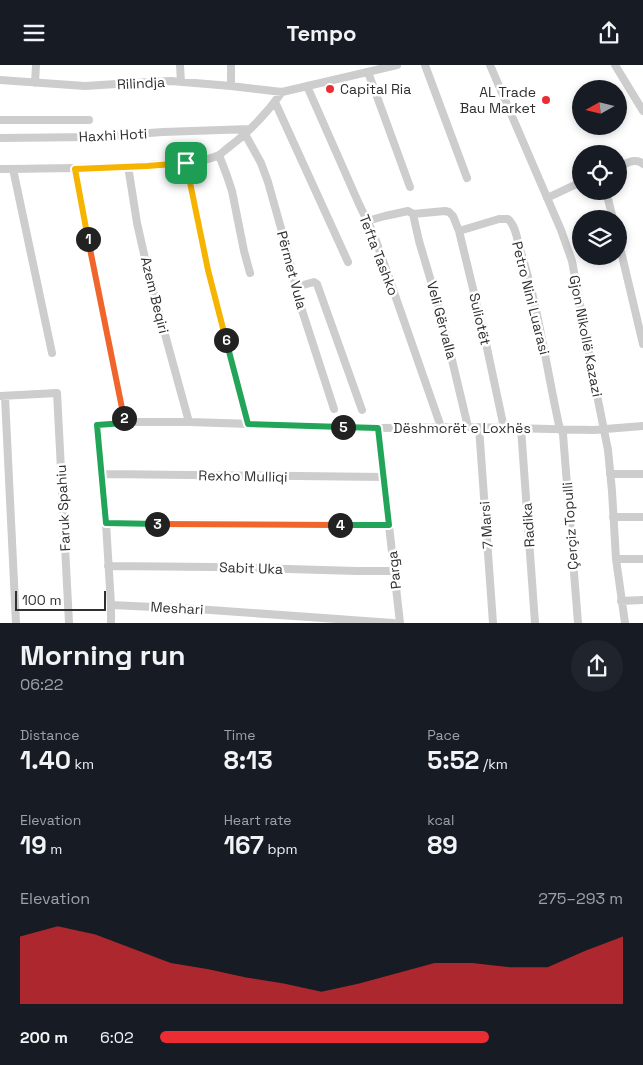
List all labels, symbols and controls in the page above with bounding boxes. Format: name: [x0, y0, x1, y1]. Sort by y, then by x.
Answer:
icon: menu: [20, 19, 48, 47]
text: Tempo: [287, 19, 356, 47]
icon: share: [595, 19, 623, 47]
street label: Rilindja: [116, 73, 166, 93]
place label: Capital Ria: [340, 80, 411, 98]
north arrow: [572, 80, 628, 135]
map controls: [572, 80, 627, 265]
marker: Capital Ria: [324, 83, 336, 95]
place label: AL Trade Bau Market: [460, 83, 536, 117]
marker: AL Trade Bau Market: [540, 94, 552, 106]
street label: Haxhi Hoti: [78, 124, 148, 146]
pin: [165, 142, 207, 184]
button: locate: [572, 145, 627, 200]
icon: arrive: [172, 149, 200, 177]
button: layers: [572, 210, 627, 265]
street label: Tefta Tashko: [355, 212, 403, 298]
pin: 1: [76, 227, 100, 251]
street label: Përmet Vula: [273, 229, 311, 311]
text: 1: [85, 230, 92, 248]
street label: Petro Nini Luarasi: [508, 239, 554, 357]
street label: Azem Beqiri: [137, 255, 173, 335]
street label: Gjon Nikollë Kazazi: [565, 274, 607, 398]
street label: Veli Gërvalla: [423, 279, 461, 361]
street label: Suliotët: [465, 291, 495, 347]
pin: 6: [214, 327, 238, 353]
text: 6: [222, 331, 231, 349]
pin: 2: [112, 405, 136, 431]
text: 2: [120, 409, 129, 427]
pin: 5: [330, 415, 356, 439]
text: 5: [339, 418, 348, 436]
street label: Dëshmorët e Loxhës: [393, 419, 531, 437]
street label: Faruk Spahiu: [52, 464, 74, 552]
street label: Rexho Mulliqi: [198, 466, 288, 486]
street label: Çerçiz Topulli: [558, 481, 582, 571]
street label: 7 Marsi: [475, 501, 497, 549]
street label: Radika: [517, 502, 539, 548]
pin: 3: [144, 511, 170, 537]
pin: 4: [328, 513, 352, 537]
text: 3: [153, 515, 162, 533]
text: 4: [336, 516, 345, 534]
street label: Parga: [383, 550, 405, 590]
street label: Sabit Uka: [219, 558, 283, 578]
scale bar: [15, 587, 106, 611]
text: 100 m: [22, 591, 61, 609]
street label: Meshari: [150, 598, 204, 618]
text: Morning run: [20, 637, 185, 673]
button: share: [571, 640, 623, 692]
text: 06:22: [20, 674, 63, 695]
text: Distance: [20, 726, 80, 744]
text: Time: [224, 726, 256, 744]
text: Pace: [427, 726, 460, 744]
text: 1.40: [20, 744, 71, 776]
text: 8:13: [224, 744, 273, 776]
text: 5:52: [427, 744, 479, 776]
text: km: [71, 755, 94, 773]
text: /km: [479, 755, 508, 773]
text: Elevation: [20, 811, 81, 829]
text: Heart rate: [224, 811, 292, 829]
text: kcal: [427, 811, 454, 829]
text: 19: [20, 829, 47, 861]
text: 167: [224, 829, 264, 861]
text: 89: [427, 829, 458, 861]
text: m: [47, 840, 62, 858]
text: bpm: [264, 840, 298, 858]
text: Elevation: [20, 888, 90, 909]
text: 275–293 m: [538, 888, 623, 909]
text: 200 m: [20, 1027, 68, 1048]
text: 6:02: [100, 1027, 134, 1048]

